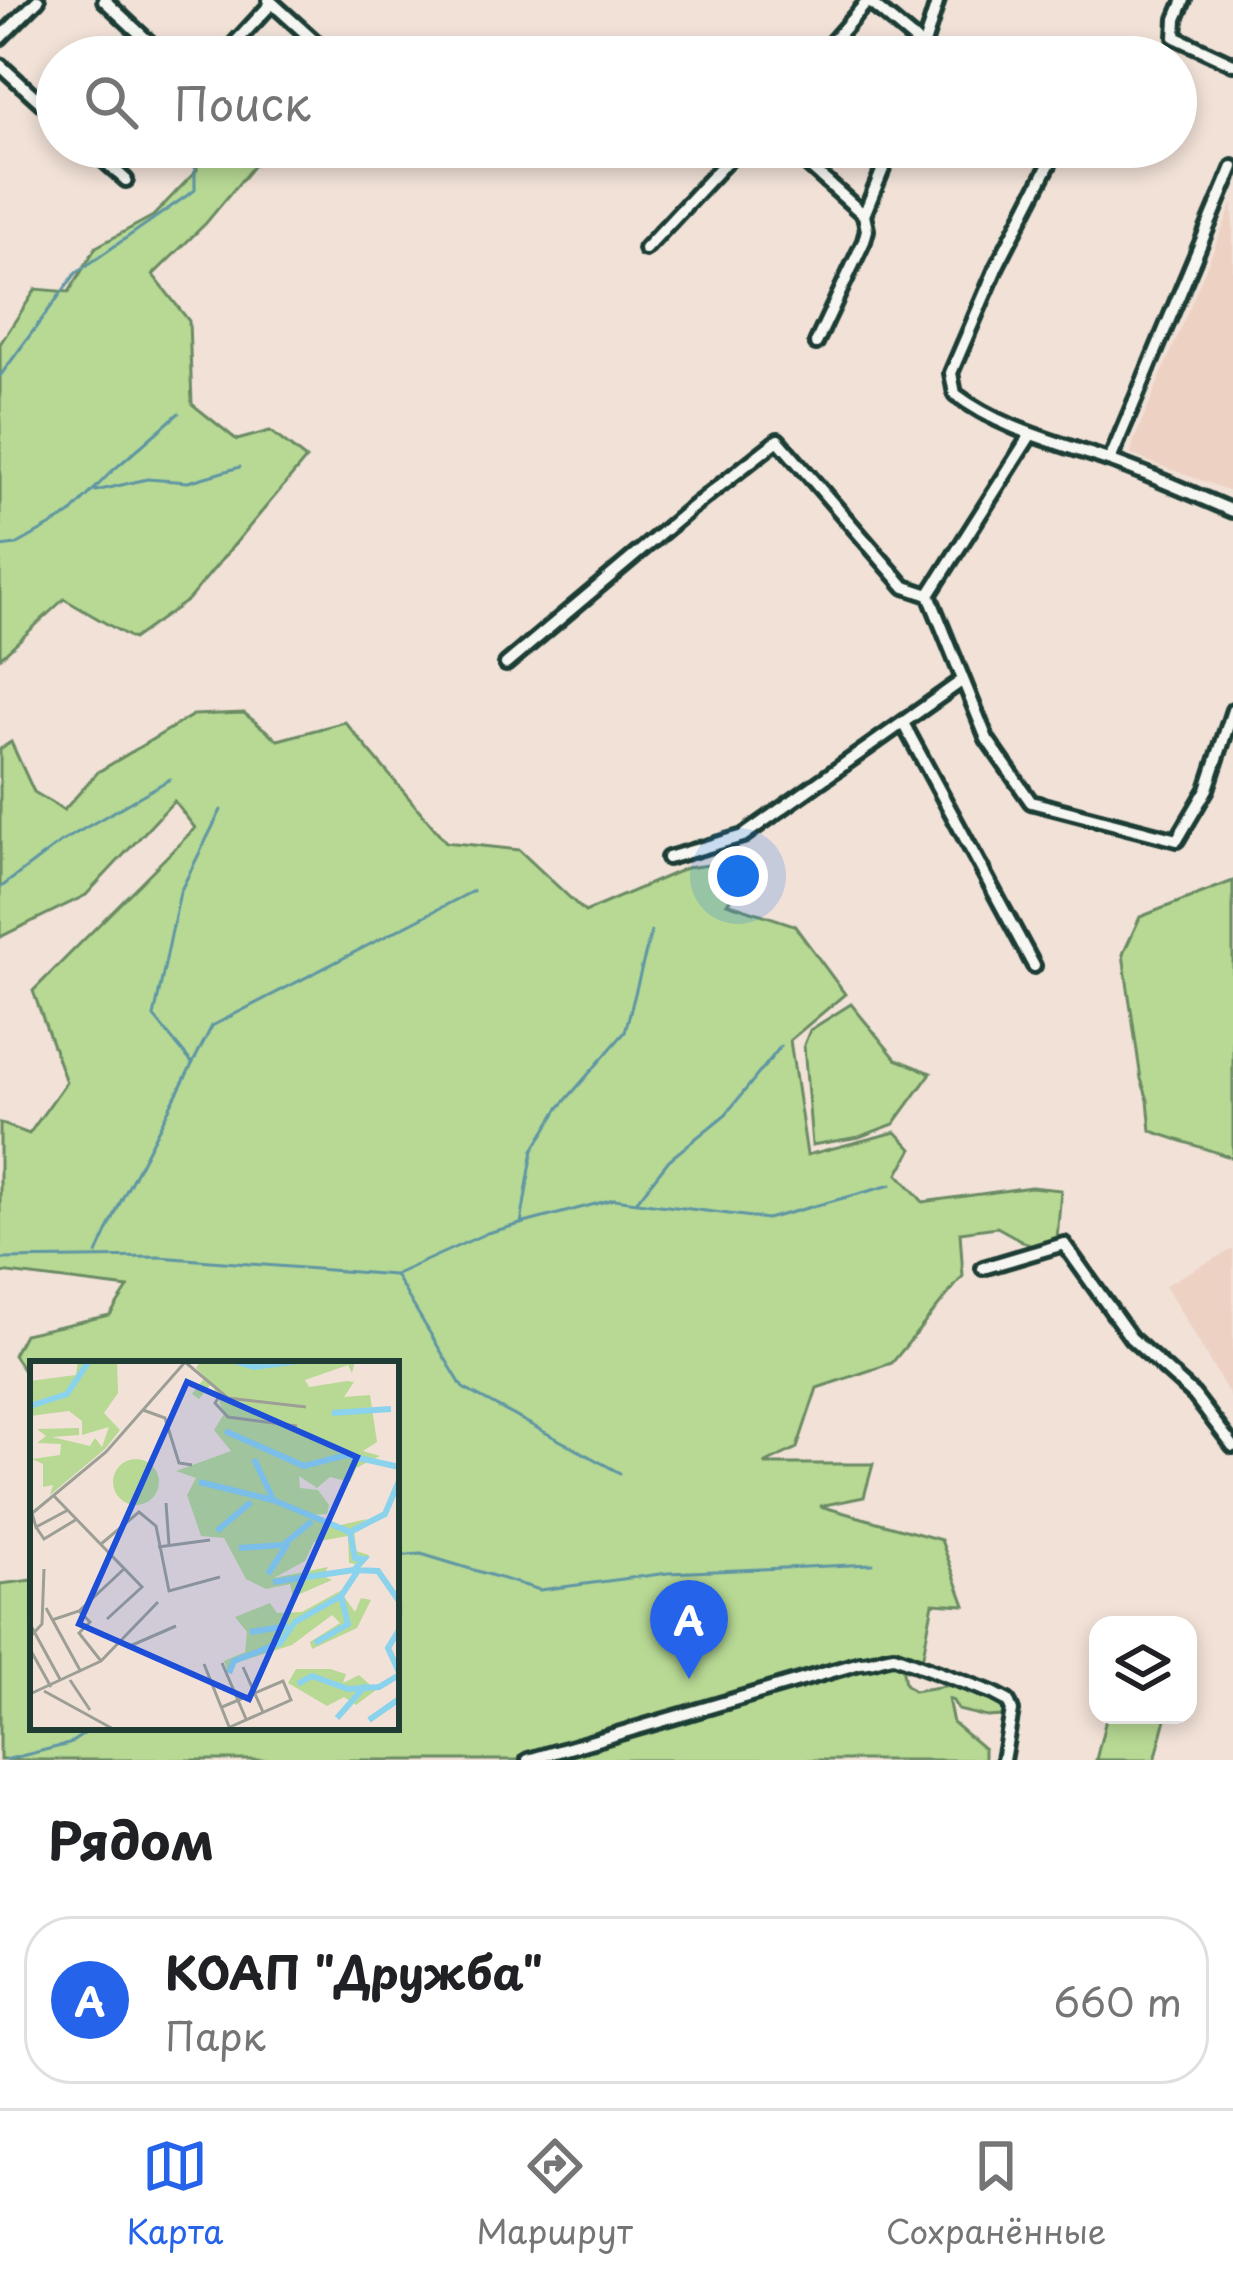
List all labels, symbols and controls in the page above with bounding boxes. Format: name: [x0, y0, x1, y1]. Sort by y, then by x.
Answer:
search box: [36, 36, 1197, 168]
text: Поиск: [174, 68, 311, 136]
icon: search: [78, 69, 144, 135]
your location: [708, 846, 768, 906]
inset map: [30, 1361, 399, 1730]
pin: A: [650, 1580, 728, 1679]
map controls: [1089, 1616, 1197, 1724]
button: layers: [1089, 1616, 1197, 1724]
text: Рядом: [48, 1800, 214, 1877]
text: КОАП "Дружба": [165, 1937, 543, 2005]
text: A: [75, 1971, 105, 2030]
text: 660 m: [1053, 1971, 1182, 2030]
text: Парк: [165, 2005, 266, 2064]
tab: Карта: [127, 2133, 223, 2255]
tab: Маршрут: [477, 2133, 633, 2255]
tab: Сохранённые: [886, 2133, 1106, 2255]

